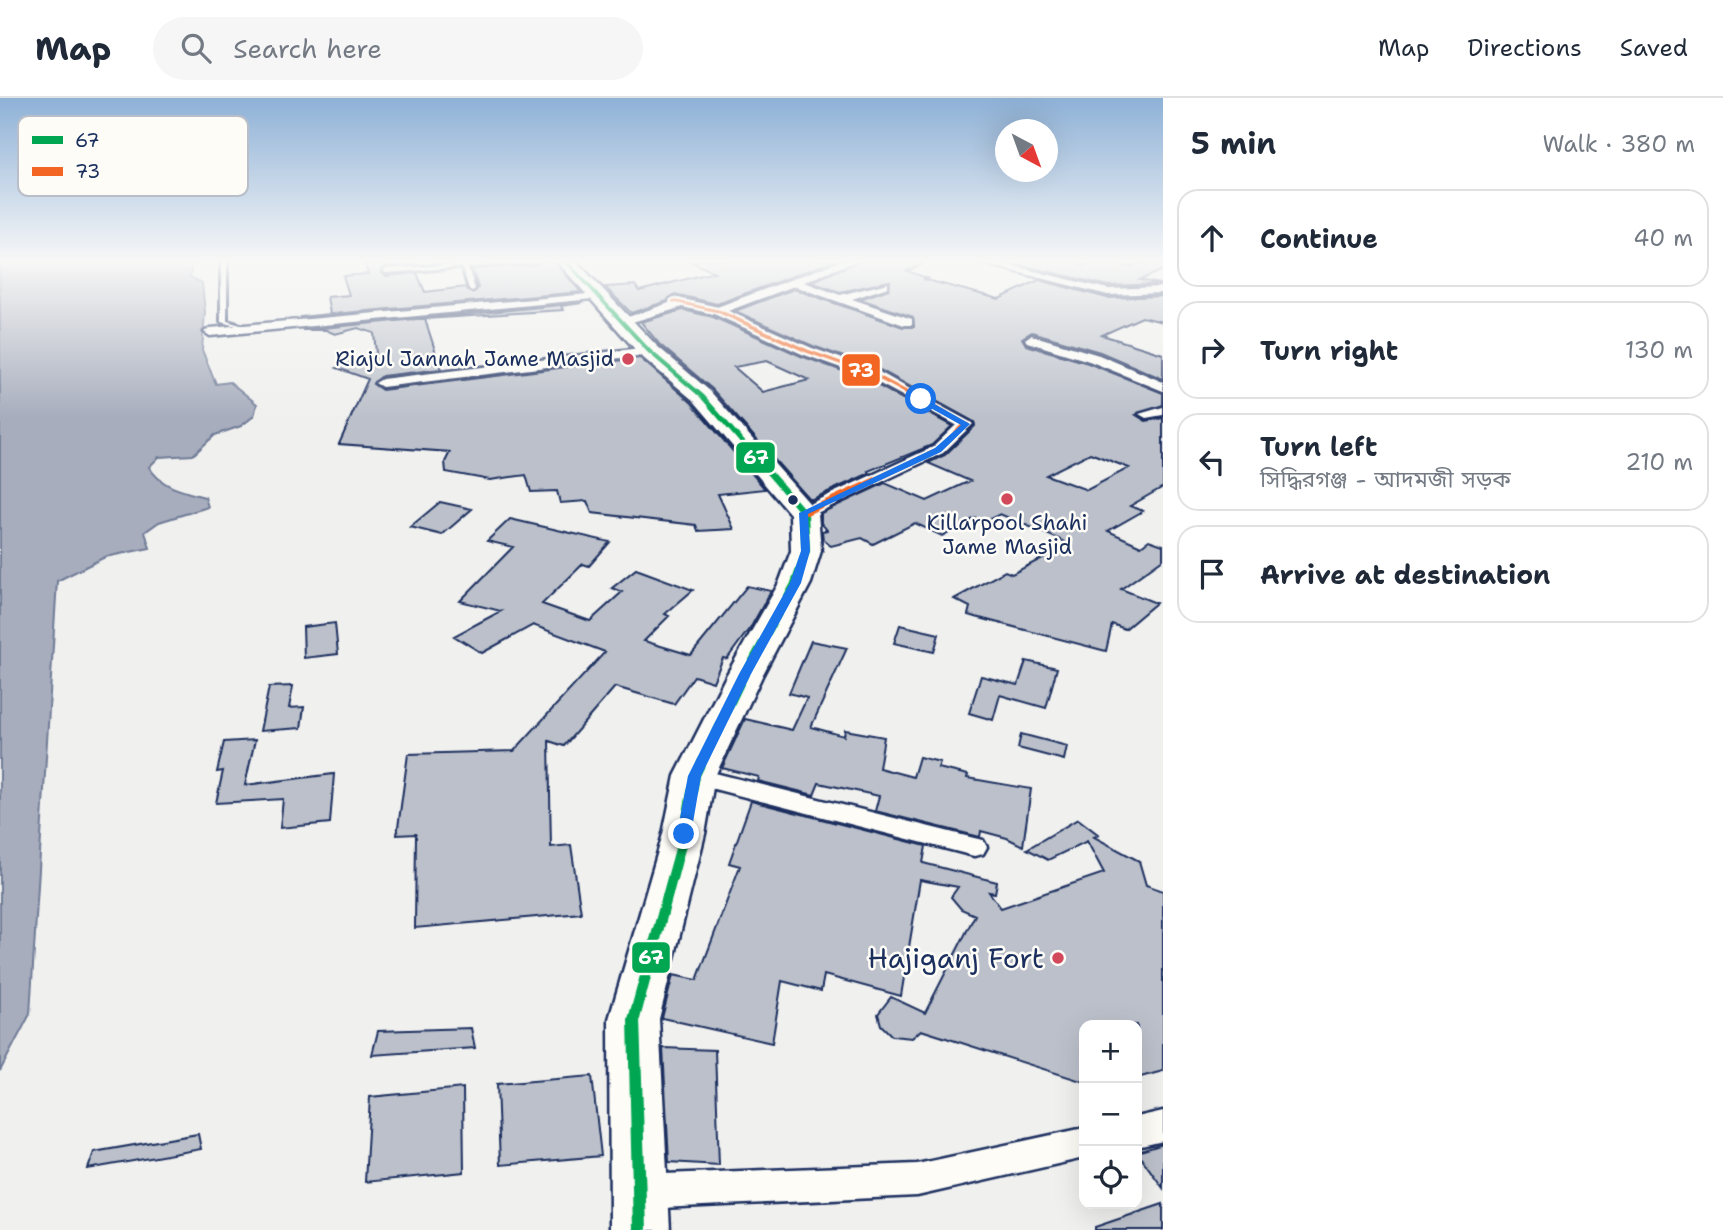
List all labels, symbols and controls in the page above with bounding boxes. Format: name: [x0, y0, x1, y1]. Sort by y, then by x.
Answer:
search box: [153, 17, 643, 80]
text: Map: [35, 26, 111, 71]
icon: search: [177, 29, 215, 67]
text: Search here: [233, 31, 382, 66]
text: Map: [1378, 32, 1429, 64]
text: Directions: [1467, 32, 1582, 64]
text: Saved: [1620, 32, 1688, 64]
legend: [18, 116, 248, 196]
north arrow: [995, 119, 1058, 182]
text: 5 min: [1191, 123, 1276, 164]
text: 67: [75, 128, 99, 153]
text: Walk · 380 m: [1542, 129, 1695, 159]
text: 73: [75, 159, 100, 184]
icon: ahead: [1193, 219, 1231, 257]
text: Continue: [1260, 221, 1378, 256]
text: 40 m: [1633, 223, 1693, 253]
icon: right: [1193, 331, 1231, 369]
text: Turn right: [1260, 333, 1398, 368]
text: 130 m: [1625, 335, 1693, 365]
place label: Riajul Jannah Jame Masjid: [335, 345, 614, 373]
marker: Riajul Jannah Jame Masjid: [620, 351, 636, 367]
line badge: 73: [841, 353, 881, 387]
text: 73: [848, 358, 874, 383]
route start: [905, 383, 936, 414]
text: Turn left: [1260, 429, 1377, 464]
line badge: 67: [735, 441, 776, 474]
icon: left: [1193, 443, 1231, 481]
text: 67: [743, 445, 769, 470]
text: 210 m: [1625, 447, 1693, 477]
text: সিদ্ধিরগঞ্জ - আদমজী সড়ক: [1260, 464, 1511, 494]
marker: Killarpool Shahi Jame Masjid: [999, 491, 1015, 507]
unlabelled marker: [786, 493, 800, 507]
place label: Killarpool Shahi Jame Masjid: [927, 509, 1087, 561]
icon: arrive: [1193, 555, 1231, 593]
text: Arrive at destination: [1260, 557, 1550, 592]
route end: [668, 818, 699, 849]
place label: Hajiganj Fort: [868, 939, 1044, 977]
line badge: 67: [631, 941, 671, 974]
text: 67: [638, 945, 664, 970]
marker: Hajiganj Fort: [1050, 950, 1066, 966]
map controls: [1079, 1020, 1142, 1209]
button: +: [1079, 1020, 1142, 1083]
button: −: [1079, 1083, 1142, 1146]
button: locate: [1079, 1146, 1142, 1209]

